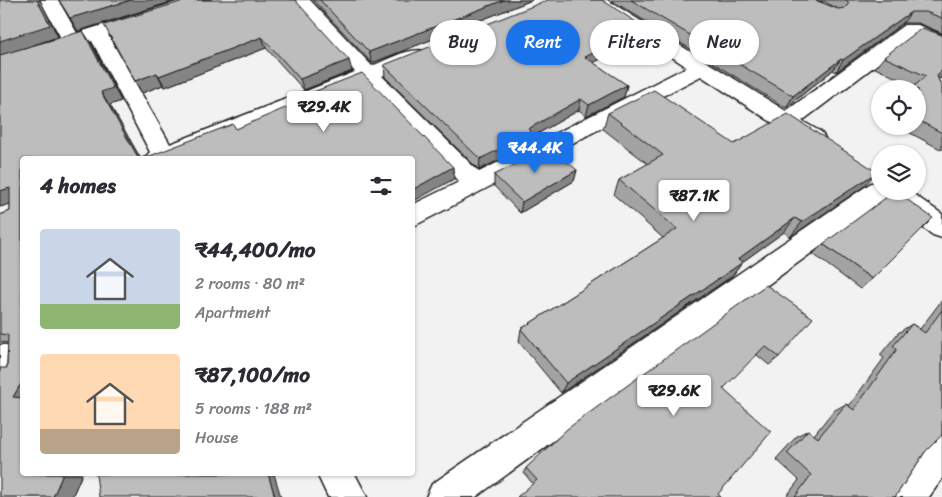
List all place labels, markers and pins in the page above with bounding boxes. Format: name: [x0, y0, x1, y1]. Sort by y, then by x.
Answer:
pin: ₹29.4K: [283, 90, 365, 133]
pin: ₹44.4K: [494, 132, 576, 174]
pin: ₹87.1K: [653, 180, 735, 222]
pin: ₹29.6K: [633, 374, 715, 417]

